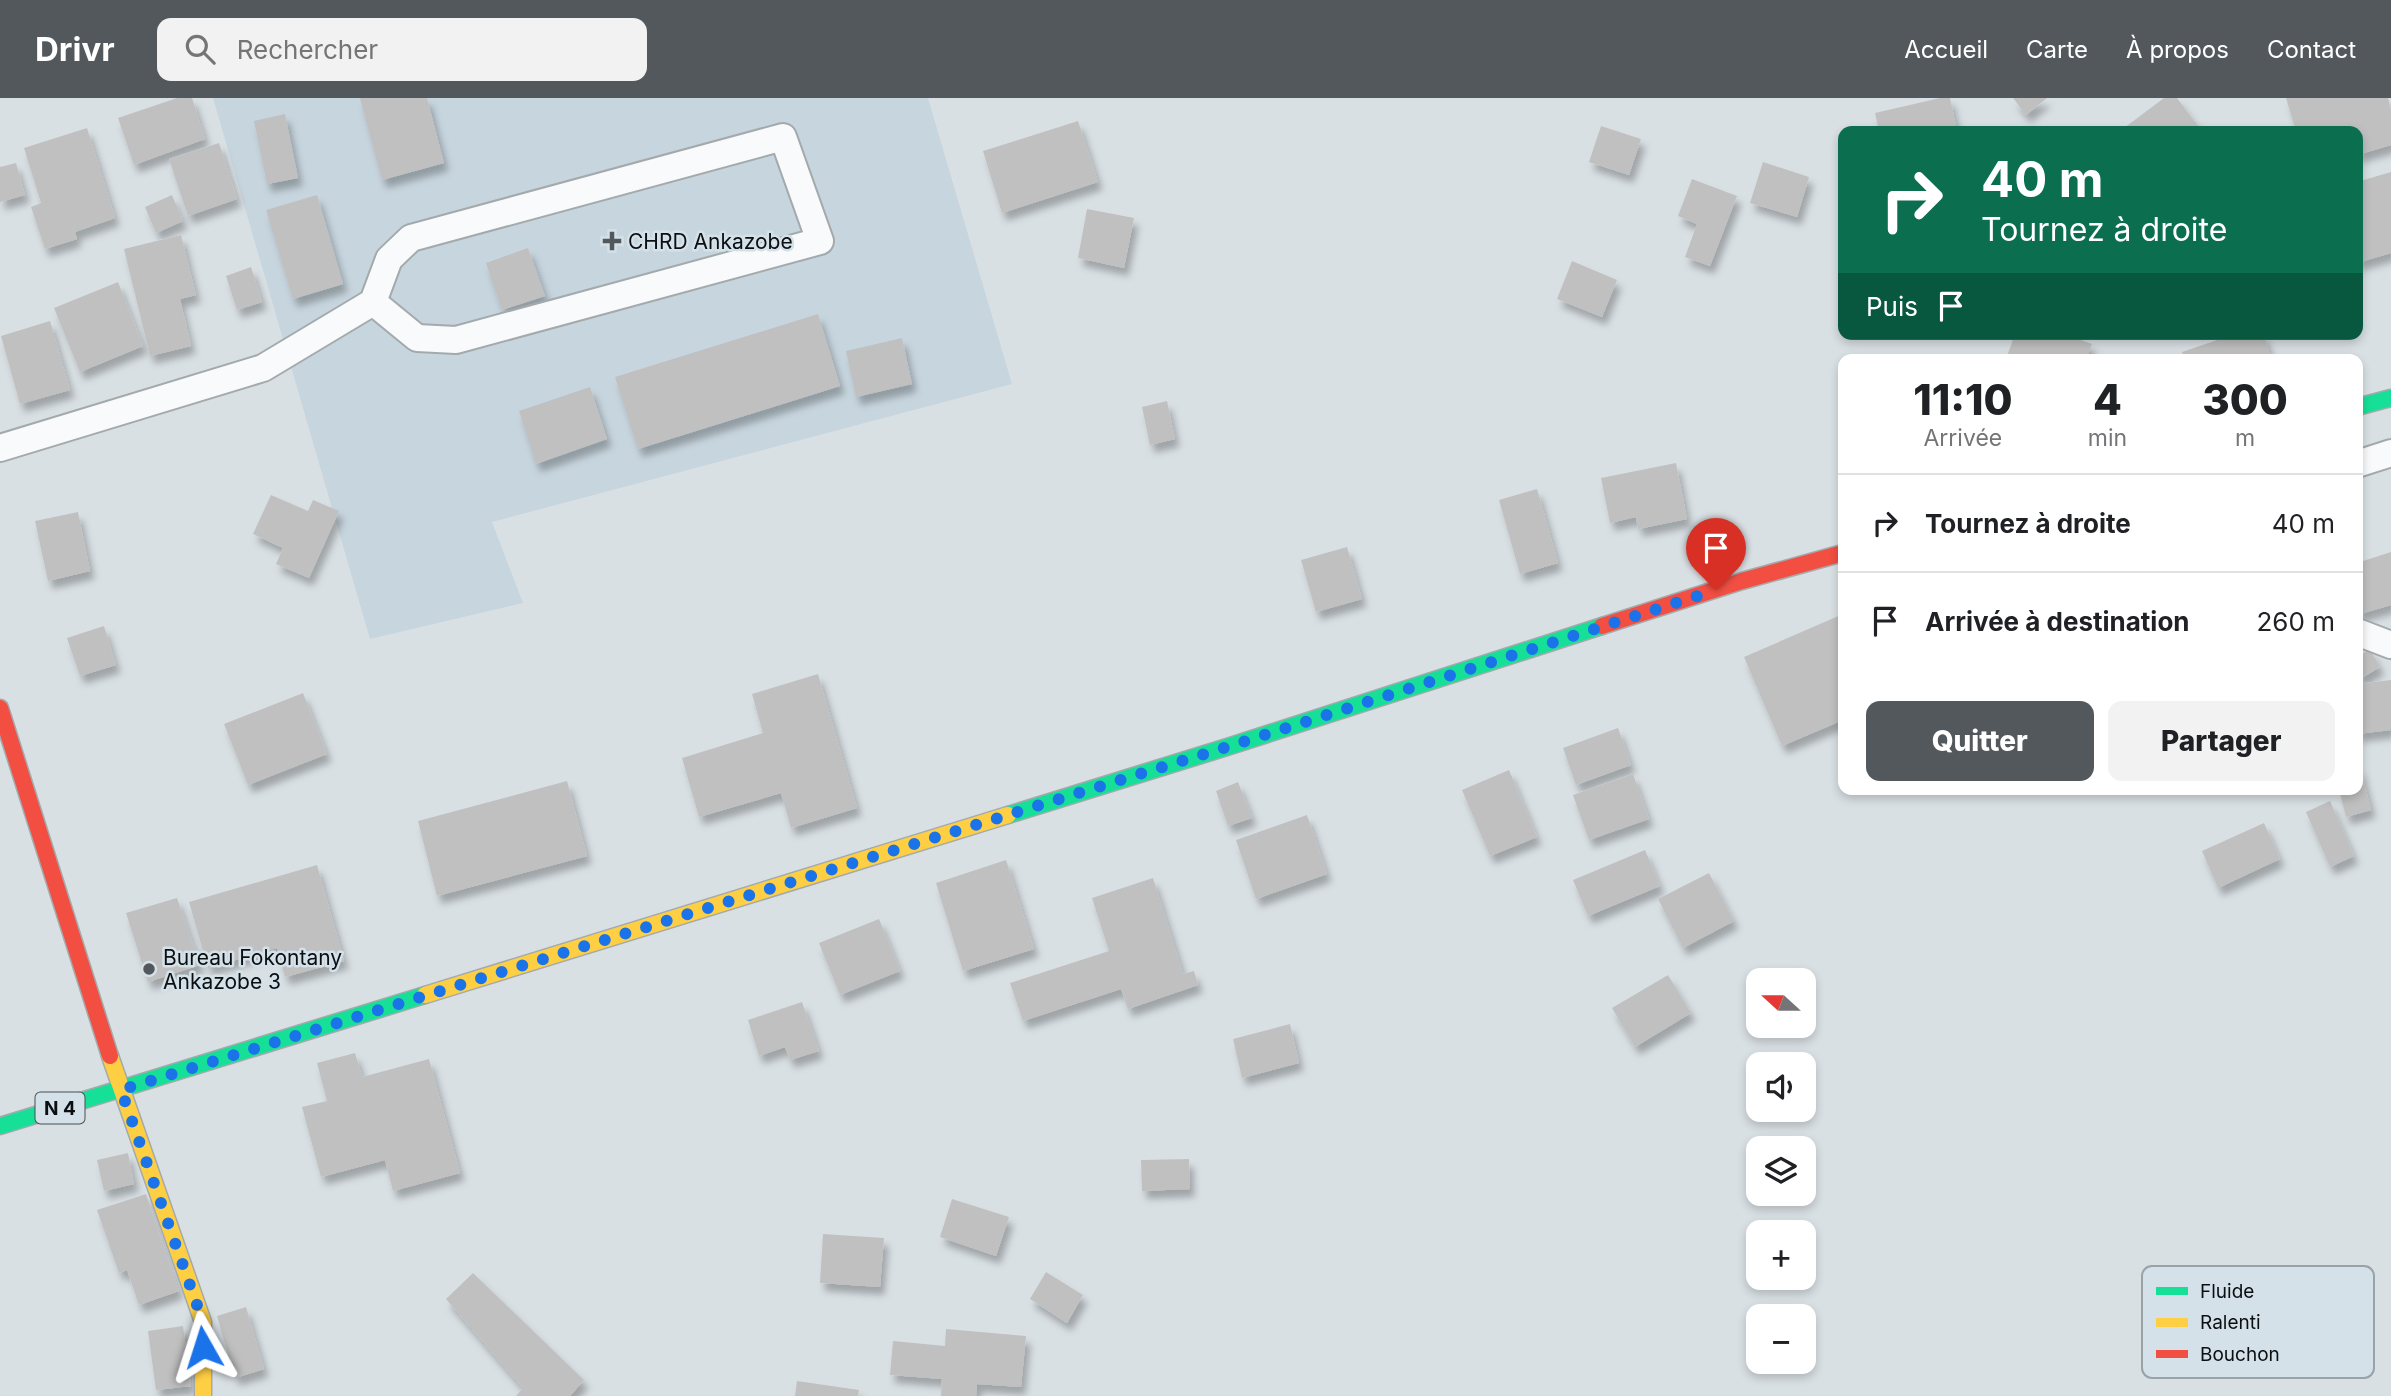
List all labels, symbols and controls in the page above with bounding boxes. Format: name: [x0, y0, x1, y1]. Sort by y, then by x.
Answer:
search box: [157, 18, 647, 81]
text: Drivr: [35, 29, 115, 69]
icon: search: [181, 30, 219, 68]
text: Rechercher: [237, 34, 378, 65]
text: Accueil: [1904, 35, 1988, 64]
text: Carte: [2026, 35, 2088, 64]
text: À propos: [2126, 35, 2229, 64]
text: Contact: [2267, 35, 2356, 64]
text: 40 m: [1981, 150, 2104, 209]
icon: right: [1866, 154, 1957, 245]
text: Tournez à droite: [1981, 210, 2227, 249]
place label: CHRD Ankazobe: [628, 229, 793, 254]
marker: CHRD Ankazobe: [602, 231, 622, 251]
icon: arrive: [1932, 287, 1970, 325]
text: Puis: [1866, 291, 1918, 322]
text: 11:10: [1913, 374, 2013, 425]
text: 4: [2093, 374, 2122, 425]
text: 300: [2202, 374, 2288, 425]
text: Arrivée: [1923, 424, 2002, 452]
text: min: [2088, 424, 2127, 452]
text: m: [2235, 424, 2255, 452]
icon: right: [1866, 504, 1904, 542]
text: Tournez à droite: [1925, 508, 2131, 539]
text: 40 m: [2272, 508, 2335, 539]
pin: [1686, 518, 1746, 590]
icon: arrive: [1697, 529, 1735, 567]
icon: arrive: [1866, 602, 1904, 640]
text: Arrivée à destination: [1925, 606, 2190, 637]
text: 260 m: [2257, 606, 2335, 637]
button: Quitter: [1866, 701, 2094, 781]
button: Partager: [2108, 701, 2335, 781]
place label: Bureau Fokontany Ankazobe 3: [163, 945, 342, 994]
marker: Bureau Fokontany Ankazobe 3: [141, 961, 157, 977]
north arrow: [1746, 968, 1816, 1038]
map controls: [1746, 968, 1816, 1374]
button: sound: [1746, 1052, 1816, 1122]
road number: N 4: [36, 1092, 84, 1124]
button: layers: [1746, 1136, 1816, 1206]
button: +: [1746, 1220, 1816, 1290]
legend: [2142, 1266, 2374, 1378]
text: Fluide: [2200, 1280, 2254, 1303]
button: −: [1746, 1304, 1816, 1374]
position arrow: [166, 1310, 240, 1384]
text: Ralenti: [2200, 1311, 2261, 1334]
text: Bouchon: [2200, 1343, 2280, 1366]

